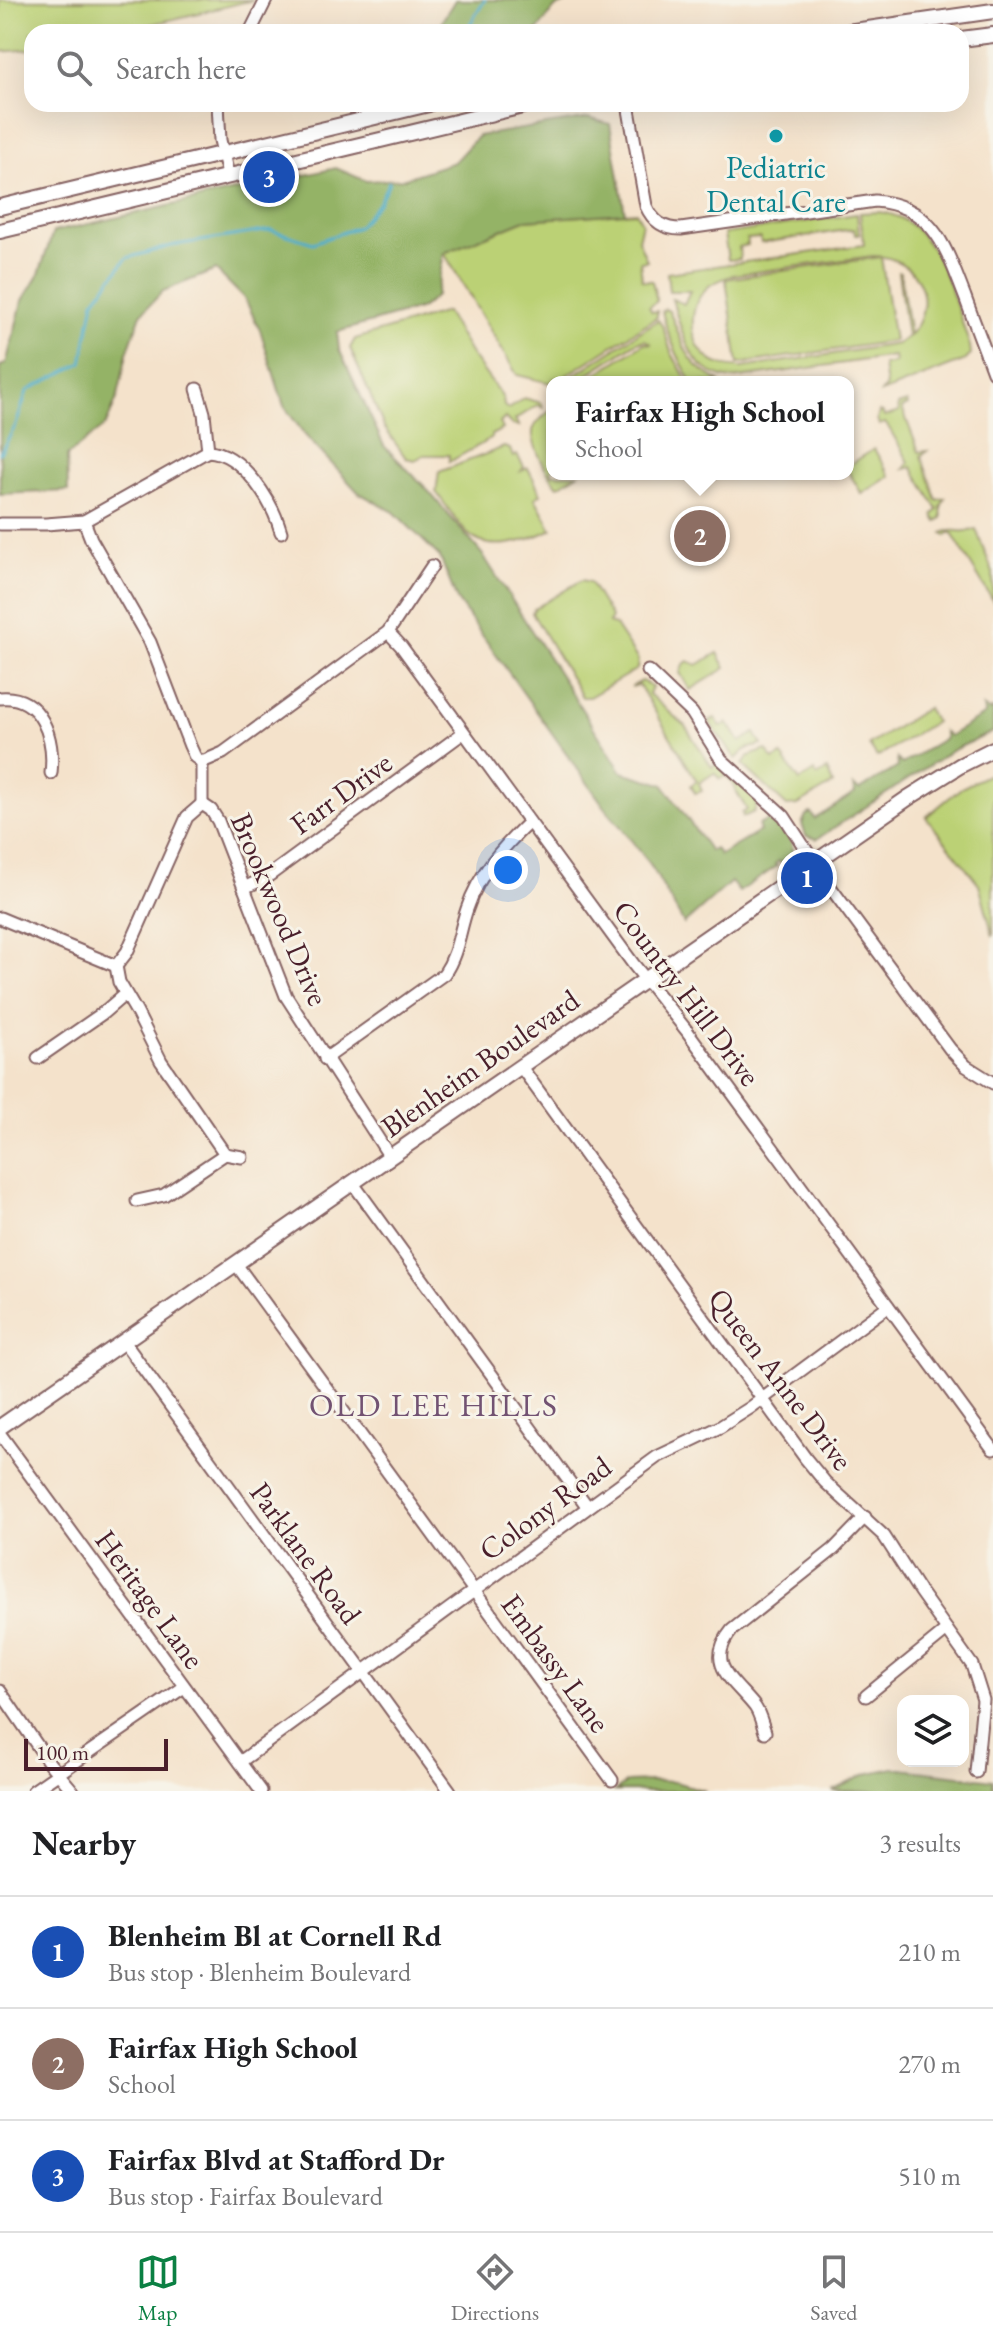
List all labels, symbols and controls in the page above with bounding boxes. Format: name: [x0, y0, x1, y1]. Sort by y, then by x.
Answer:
search box: [24, 24, 969, 112]
icon: search: [52, 46, 96, 90]
text: Search here: [116, 49, 246, 88]
marker: Pediatric Dental Care: [767, 127, 785, 145]
pin: 3: [243, 147, 295, 207]
place label: Pediatric Dental Care: [706, 148, 846, 221]
popup: [546, 376, 854, 480]
text: Fairfax High School: [575, 392, 825, 431]
text: School: [575, 431, 643, 465]
pin: 2: [674, 506, 726, 566]
street label: Farr Drive: [282, 743, 400, 843]
street label: Brookwood Drive: [222, 807, 338, 1011]
pin: 1: [781, 848, 833, 908]
your location: [488, 850, 528, 890]
street label: Country Hill Drive: [604, 892, 770, 1094]
street label: Blenheim Boulevard: [373, 980, 587, 1146]
street label: Queen Anne Drive: [700, 1280, 862, 1478]
district label: OLD LEE HILLS: [309, 1384, 559, 1426]
street label: Colony Road: [471, 1446, 620, 1569]
street label: Parklane Road: [241, 1474, 371, 1633]
street label: Heritage Lane: [86, 1522, 214, 1676]
street label: Embassy Lane: [493, 1586, 619, 1740]
map controls: [897, 1695, 969, 1767]
button: layers: [897, 1695, 969, 1767]
scale bar: [24, 1735, 168, 1771]
text: 100 m: [36, 1738, 89, 1767]
text: Nearby: [32, 1821, 136, 1865]
text: 3 results: [880, 1826, 961, 1860]
text: Blenheim Bl at Cornell Rd: [108, 1916, 442, 1955]
text: 1: [51, 1935, 65, 1969]
text: 210 m: [898, 1935, 961, 1969]
text: Bus stop · Blenheim Boulevard: [108, 1955, 411, 1989]
text: Fairfax High School: [108, 2028, 358, 2067]
text: 2: [51, 2047, 65, 2081]
text: 270 m: [898, 2047, 961, 2081]
text: School: [108, 2067, 176, 2101]
text: Fairfax Blvd at Stafford Dr: [108, 2140, 444, 2179]
text: 3: [51, 2159, 65, 2193]
text: 510 m: [898, 2159, 961, 2193]
text: Bus stop · Fairfax Boulevard: [108, 2179, 383, 2213]
tab: Map: [136, 2250, 180, 2327]
tab: Directions: [451, 2250, 539, 2327]
tab: Saved: [810, 2250, 857, 2327]

